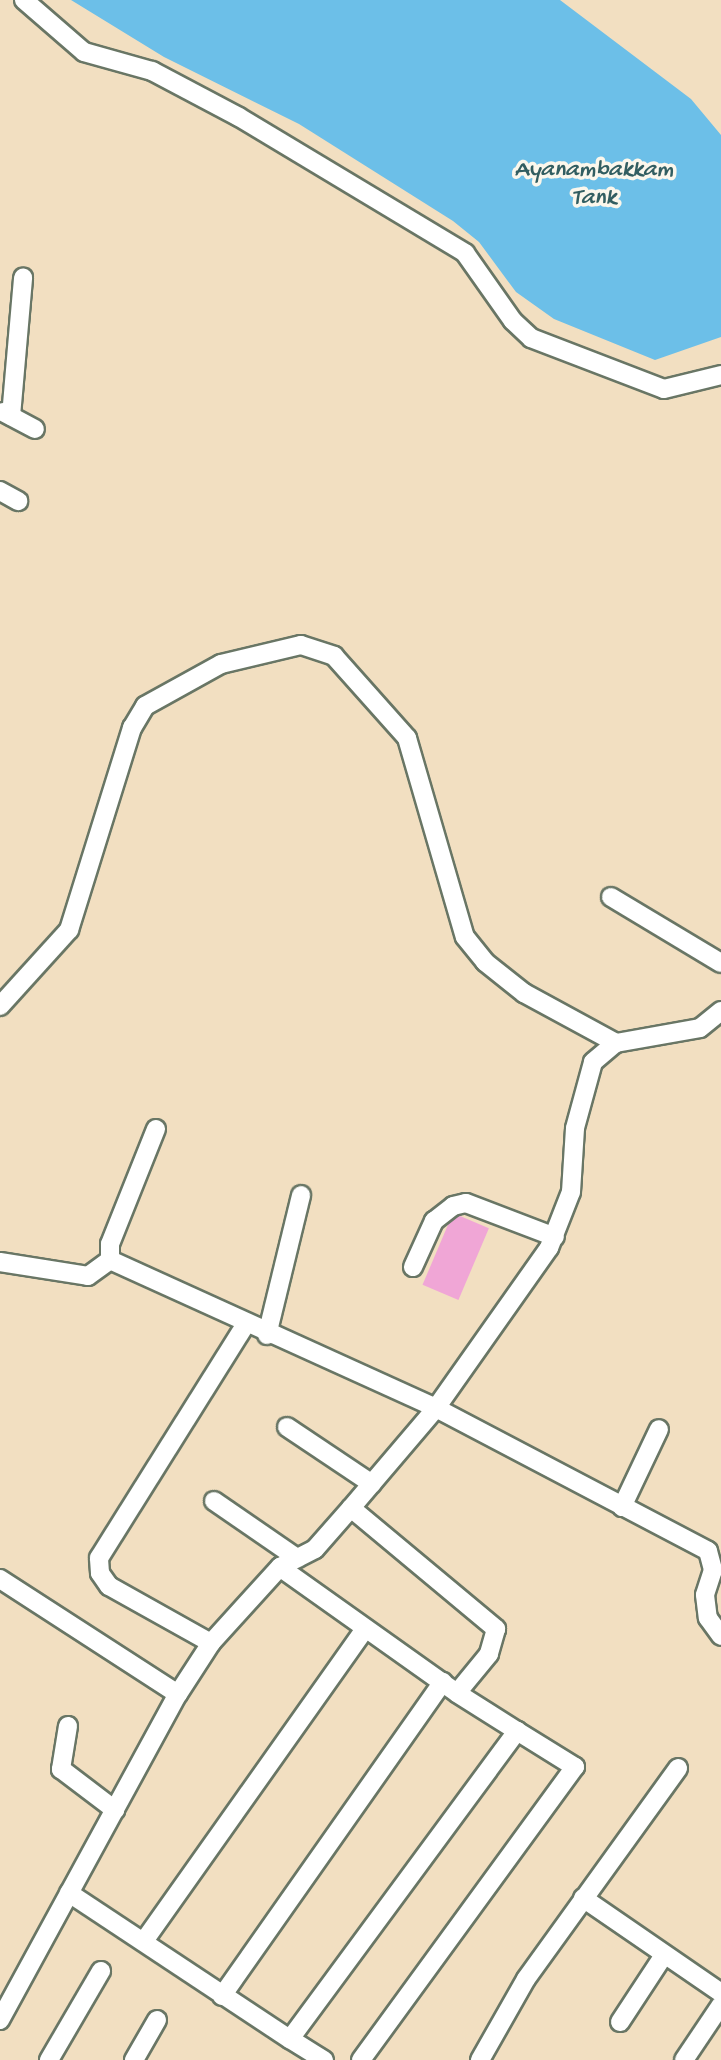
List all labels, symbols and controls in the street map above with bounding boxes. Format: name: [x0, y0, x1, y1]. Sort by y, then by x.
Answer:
water label: Ayanambakkam Tank: [515, 157, 673, 213]

